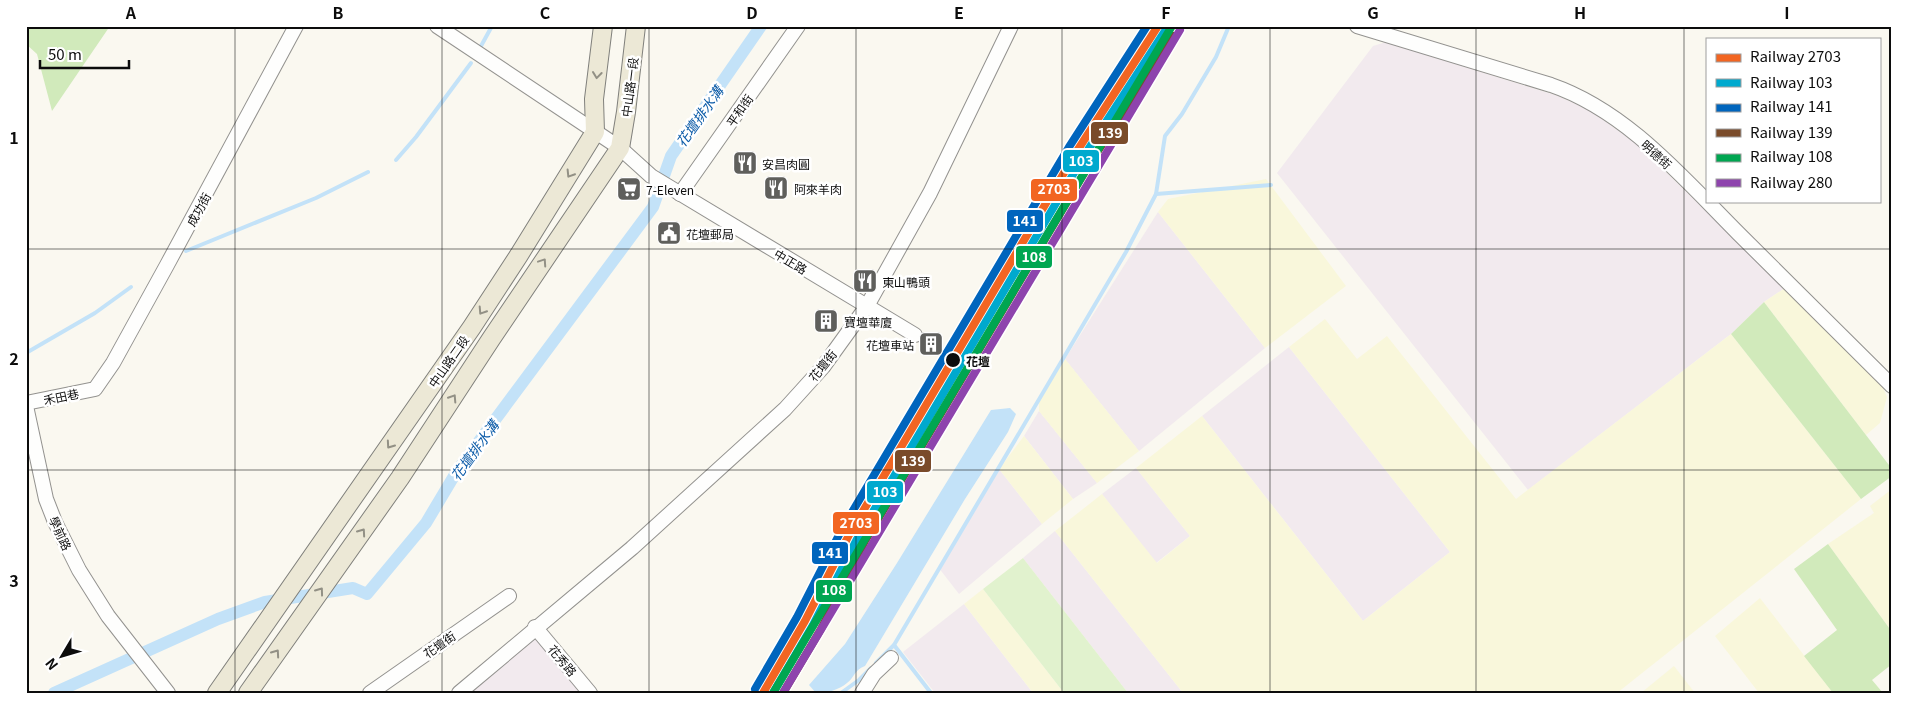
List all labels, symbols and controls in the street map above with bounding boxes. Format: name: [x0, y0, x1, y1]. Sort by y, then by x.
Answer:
text: A: [125, 0, 137, 24]
text: B: [333, 0, 344, 24]
text: C: [540, 0, 551, 24]
text: D: [746, 0, 758, 24]
text: E: [954, 0, 964, 24]
text: F: [1161, 0, 1171, 24]
text: G: [1367, 0, 1379, 24]
text: H: [1574, 0, 1586, 24]
text: I: [1784, 0, 1790, 24]
scale bar: [40, 38, 129, 70]
legend: [1706, 38, 1880, 202]
text: 50 m: [48, 43, 82, 64]
text: Railway 2703: [1750, 45, 1841, 66]
street label: 中山路一段: [617, 56, 641, 118]
one-way arrow: [592, 71, 603, 79]
text: Railway 103: [1750, 71, 1833, 92]
water label: 花壇排水溝: [671, 80, 728, 150]
street label: 平和街: [722, 90, 756, 130]
text: Railway 141: [1750, 95, 1833, 116]
line badge: 139: [1090, 121, 1129, 145]
text: Railway 139: [1750, 121, 1833, 142]
text: 139: [1098, 122, 1122, 142]
text: 1: [9, 125, 19, 149]
street label: 明德街: [1638, 136, 1676, 172]
text: Railway 108: [1750, 145, 1833, 166]
line badge: 103: [1062, 149, 1100, 173]
restaurant icon: 安昌肉圓: [732, 150, 758, 176]
text: 103: [1069, 150, 1093, 170]
place label: 安昌肉圓: [762, 155, 810, 172]
one-way arrow: [566, 168, 576, 177]
text: Railway 280: [1750, 171, 1833, 192]
restaurant icon: 阿來羊肉: [763, 175, 789, 201]
supermarket icon: 7-Eleven: [616, 176, 642, 202]
line badge: 2703: [1030, 178, 1078, 202]
text: 2703: [1037, 178, 1071, 198]
place label: 阿來羊肉: [794, 180, 842, 197]
place label: 7-Eleven: [646, 181, 694, 198]
street label: 成功街: [182, 189, 214, 229]
line badge: 141: [1006, 209, 1044, 233]
text: 141: [1013, 210, 1037, 230]
public building icon: 花壇郵局: [656, 220, 682, 246]
place label: 花壇郵局: [686, 225, 734, 242]
street label: 中正路: [771, 244, 811, 278]
line badge: 108: [1015, 245, 1053, 269]
text: 108: [1022, 246, 1046, 266]
one-way arrow: [536, 259, 546, 268]
restaurant icon: 東山鴨頭: [852, 268, 878, 294]
place label: 東山鴨頭: [882, 273, 930, 290]
one-way arrow: [479, 305, 489, 314]
building icon: 寶壇華廈: [813, 308, 839, 334]
place label: 寶壇華廈: [844, 313, 892, 330]
building icon: 花壇車站: [918, 331, 944, 357]
street label: 中山路二段: [424, 332, 472, 390]
place label: 花壇車站: [866, 336, 914, 353]
text: 2: [9, 346, 19, 370]
street label: 花壇街: [804, 346, 840, 384]
marker: 花壇: [944, 351, 962, 369]
place label: 花壇: [966, 352, 990, 369]
street label: 禾田巷: [42, 384, 80, 408]
one-way arrow: [446, 394, 456, 403]
water label: 花壇排水溝: [445, 414, 504, 484]
one-way arrow: [387, 439, 396, 448]
line badge: 139: [894, 449, 932, 473]
text: 139: [901, 450, 925, 470]
line badge: 103: [866, 480, 904, 504]
text: 103: [873, 481, 897, 501]
line badge: 2703: [832, 511, 880, 535]
text: 2703: [839, 512, 873, 532]
street label: 學前路: [46, 513, 76, 553]
one-way arrow: [356, 529, 365, 538]
line badge: 141: [811, 541, 849, 565]
text: 141: [818, 542, 842, 562]
text: 3: [9, 568, 19, 592]
line badge: 108: [815, 579, 853, 603]
text: 108: [822, 579, 846, 599]
one-way arrow: [314, 587, 323, 597]
street label: 花壇街: [419, 627, 459, 661]
north arrow: [38, 632, 88, 682]
street label: 花秀路: [545, 641, 581, 679]
one-way arrow: [270, 649, 279, 659]
text: N: [40, 654, 62, 675]

